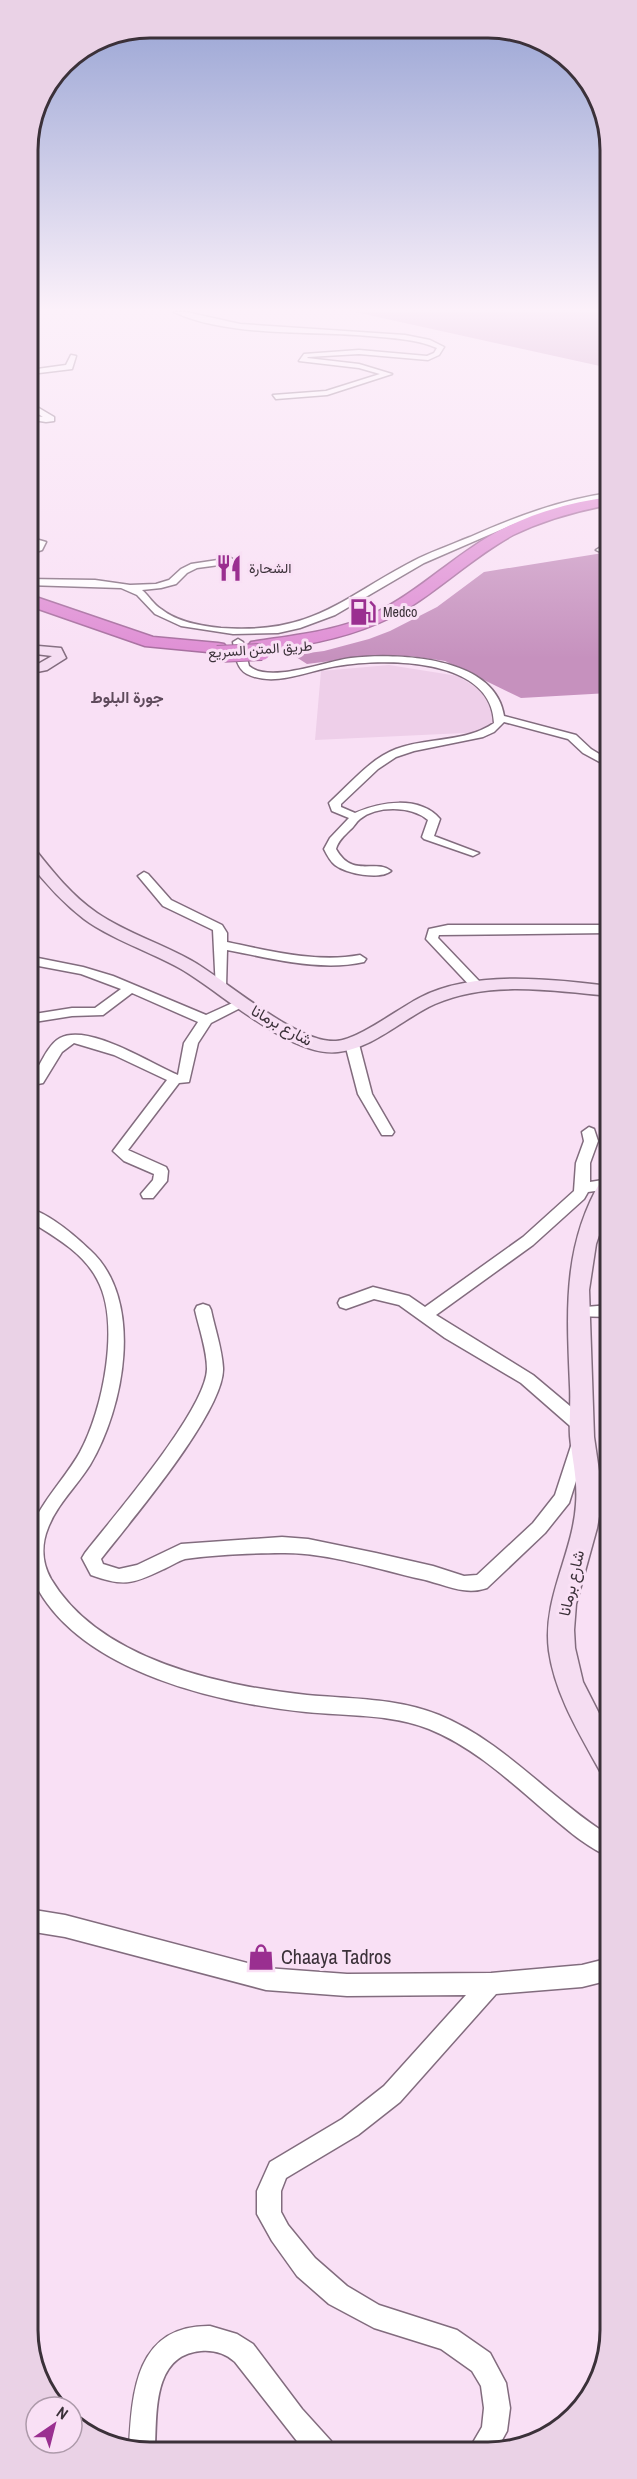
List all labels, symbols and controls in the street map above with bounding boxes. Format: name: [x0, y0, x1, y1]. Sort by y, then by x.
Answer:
restaurant icon: الشحارة: [214, 553, 244, 583]
place label: الشحارة: [249, 559, 292, 577]
fuel station icon: Medco: [348, 597, 378, 627]
place label: Medco: [383, 603, 417, 621]
street label: طريق المتن السريع: [207, 636, 313, 664]
district label: جورة البلوط: [90, 686, 164, 708]
street label: شارع برمانا: [247, 999, 317, 1052]
street label: شارع برمانا: [553, 1548, 590, 1618]
shop icon: Chaaya Tadros: [246, 1942, 276, 1972]
place label: Chaaya Tadros: [281, 1943, 391, 1970]
north arrow: [24, 2395, 84, 2455]
text: N: [52, 2401, 73, 2424]

